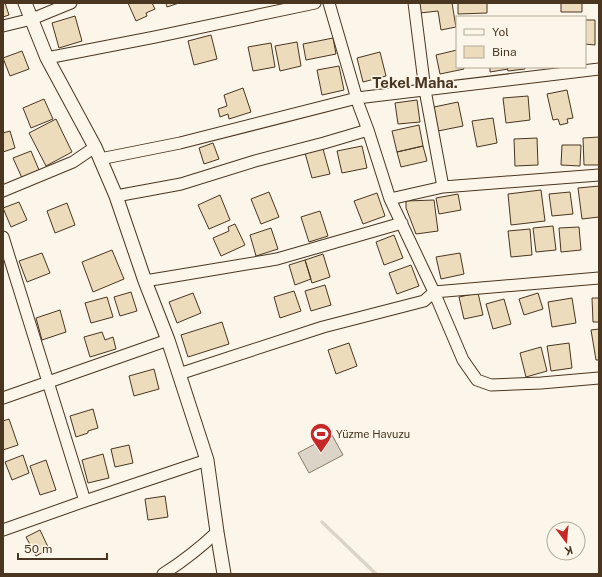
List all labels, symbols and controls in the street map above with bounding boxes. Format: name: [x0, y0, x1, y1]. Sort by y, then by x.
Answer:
legend: [456, 16, 586, 68]
text: Yol: [492, 25, 509, 39]
text: Bina: [492, 45, 517, 59]
district label: Tekel Maha.: [372, 74, 458, 91]
sports icon: Yüzme Havuzu: [308, 421, 334, 454]
place label: Yüzme Havuzu: [336, 428, 410, 440]
north arrow: [546, 521, 586, 561]
scale bar: [18, 535, 107, 561]
text: 50 m: [24, 542, 52, 556]
text: K: [563, 544, 574, 557]

